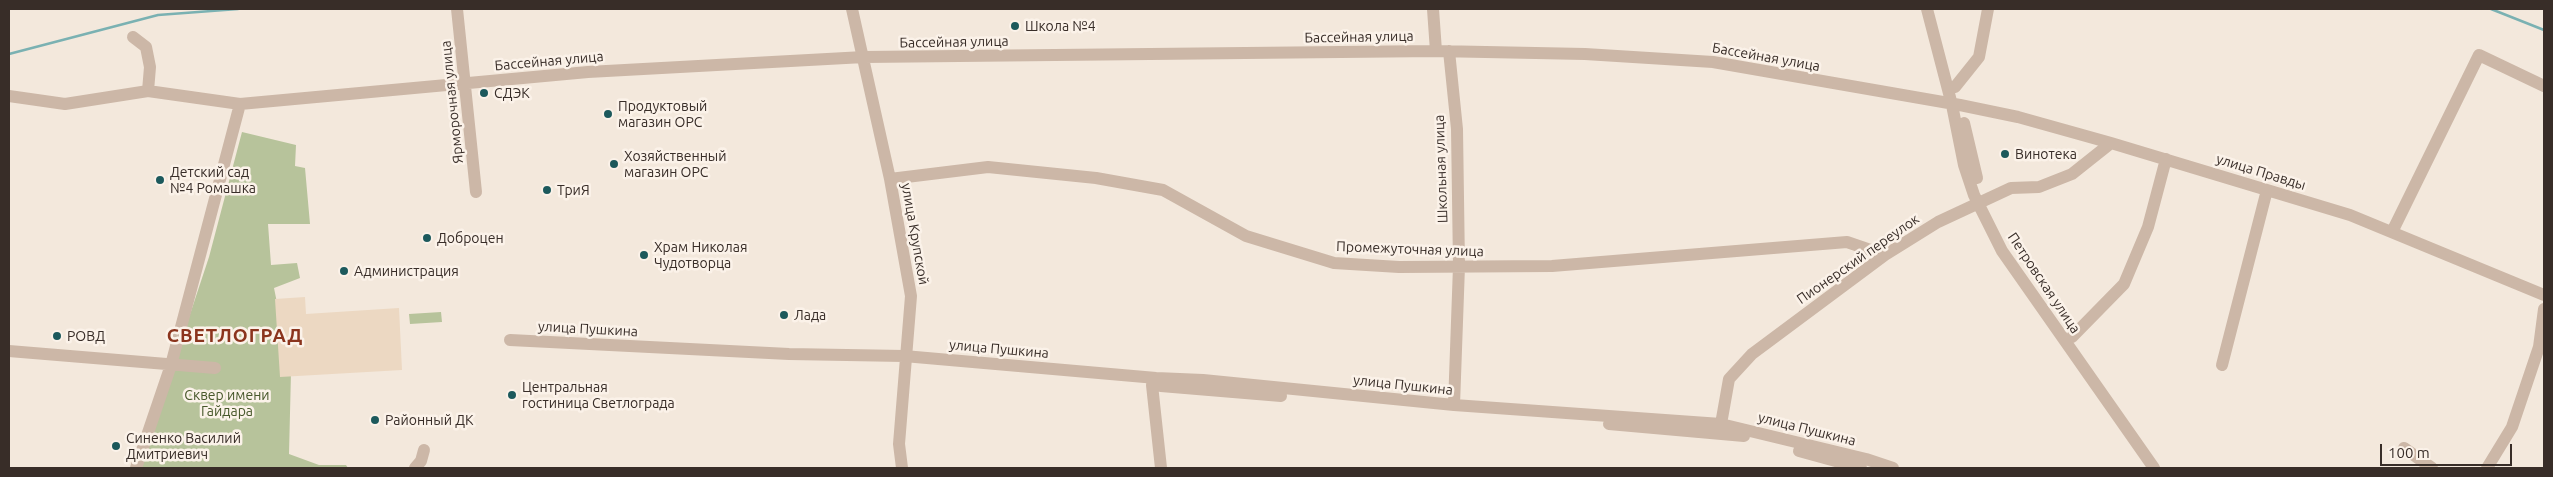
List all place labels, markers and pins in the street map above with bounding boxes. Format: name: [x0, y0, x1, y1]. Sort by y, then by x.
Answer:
place label: Школа №4: [1025, 18, 1096, 34]
marker: Школа №4: [1009, 20, 1021, 32]
place label: СДЭК: [494, 85, 530, 101]
marker: СДЭК: [478, 87, 490, 99]
place label: Продуктовый магазин ОРС: [618, 98, 707, 130]
marker: Продуктовый магазин ОРС: [602, 108, 614, 120]
place label: Винотека: [2015, 146, 2077, 162]
place label: Хозяйственный магазин ОРС: [624, 148, 727, 180]
marker: Винотека: [1999, 148, 2011, 160]
marker: Хозяйственный магазин ОРС: [608, 158, 620, 170]
place label: Детский сад №4 Ромашка: [170, 164, 256, 196]
marker: Детский сад №4 Ромашка: [154, 174, 166, 186]
place label: ТриЯ: [557, 182, 590, 198]
marker: ТриЯ: [541, 184, 553, 196]
place label: Доброцен: [437, 230, 504, 246]
marker: Доброцен: [421, 232, 433, 244]
place label: Храм Николая Чудотворца: [654, 239, 747, 272]
marker: Храм Николая Чудотворца: [638, 249, 650, 261]
place label: Администрация: [354, 263, 459, 279]
marker: Администрация: [338, 265, 350, 277]
place label: Лада: [794, 307, 826, 323]
marker: Лада: [778, 309, 790, 321]
place label: РОВД: [67, 328, 105, 344]
marker: РОВД: [51, 330, 63, 342]
place label: Центральная гостиница Светлограда: [522, 379, 675, 412]
marker: Центральная гостиница Светлограда: [506, 389, 518, 401]
place label: Районный ДК: [385, 412, 473, 428]
marker: Районный ДК: [369, 414, 381, 426]
place label: Синенко Василий Дмитриевич: [126, 430, 241, 462]
marker: Синенко Василий Дмитриевич: [110, 440, 122, 452]

